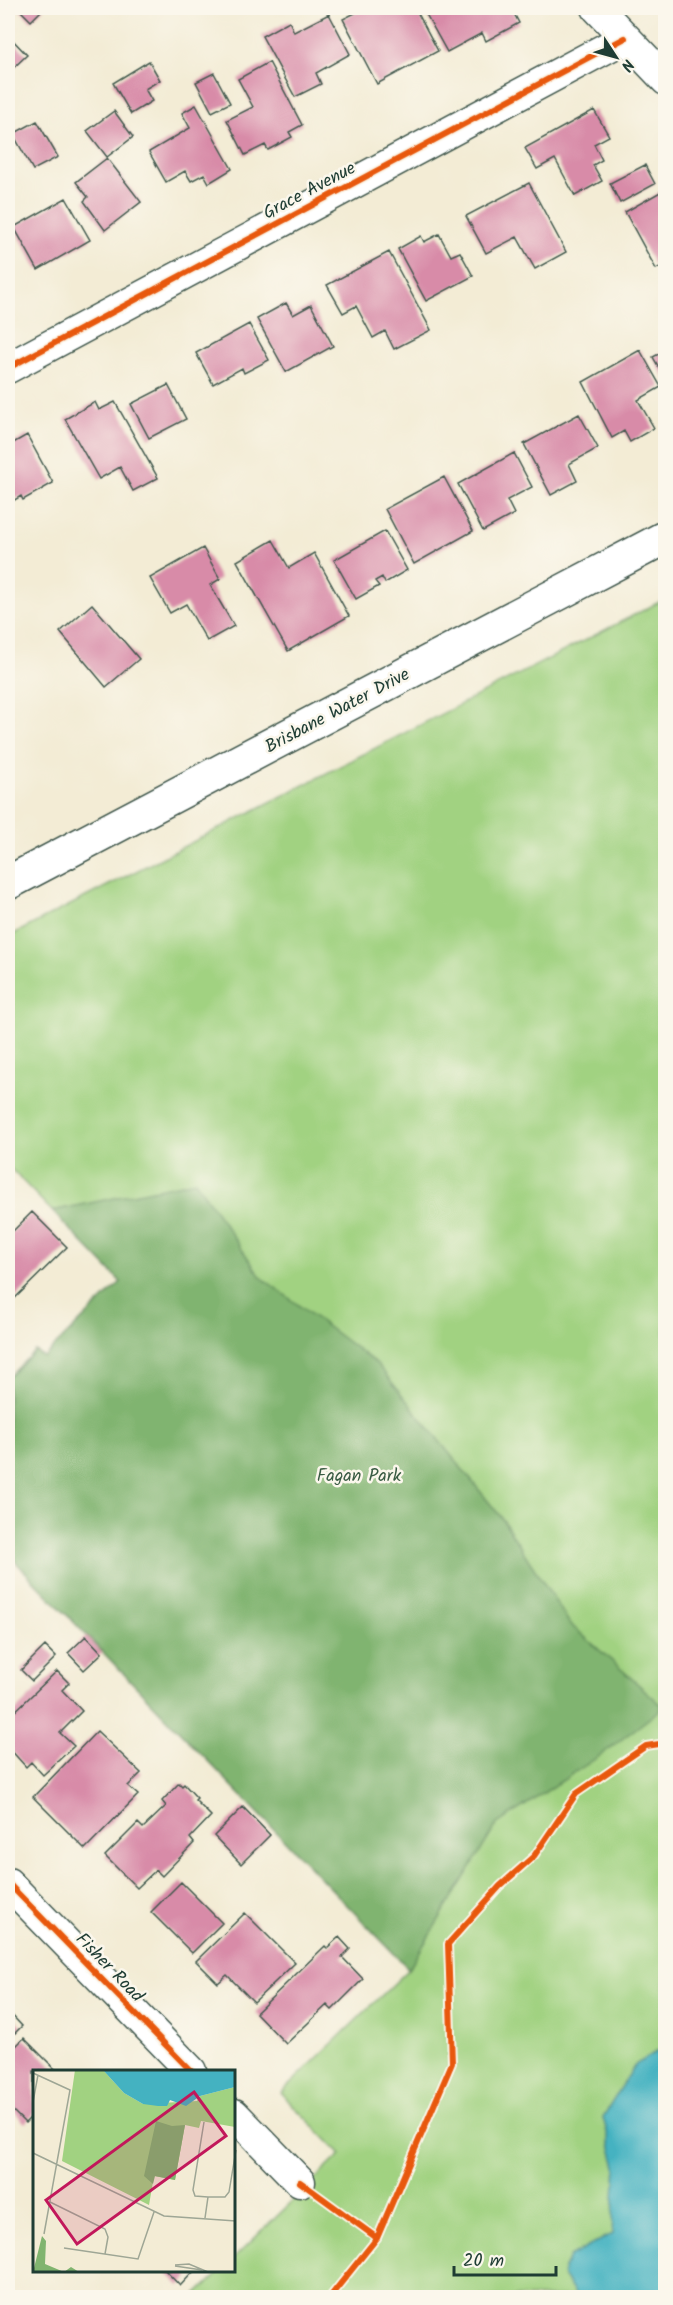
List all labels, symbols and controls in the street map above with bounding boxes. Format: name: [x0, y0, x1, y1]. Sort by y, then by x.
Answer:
north arrow: [586, 27, 646, 87]
text: N: [614, 53, 640, 76]
street label: Grace Avenue: [258, 155, 361, 228]
street label: Brisbane Water Drive: [260, 661, 415, 762]
park label: Fagan Park: [317, 1462, 402, 1491]
street label: Fisher Road: [68, 1926, 151, 2011]
inset map: [33, 2070, 236, 2272]
scale bar: [454, 2239, 556, 2277]
text: 20 m: [463, 2247, 504, 2276]

